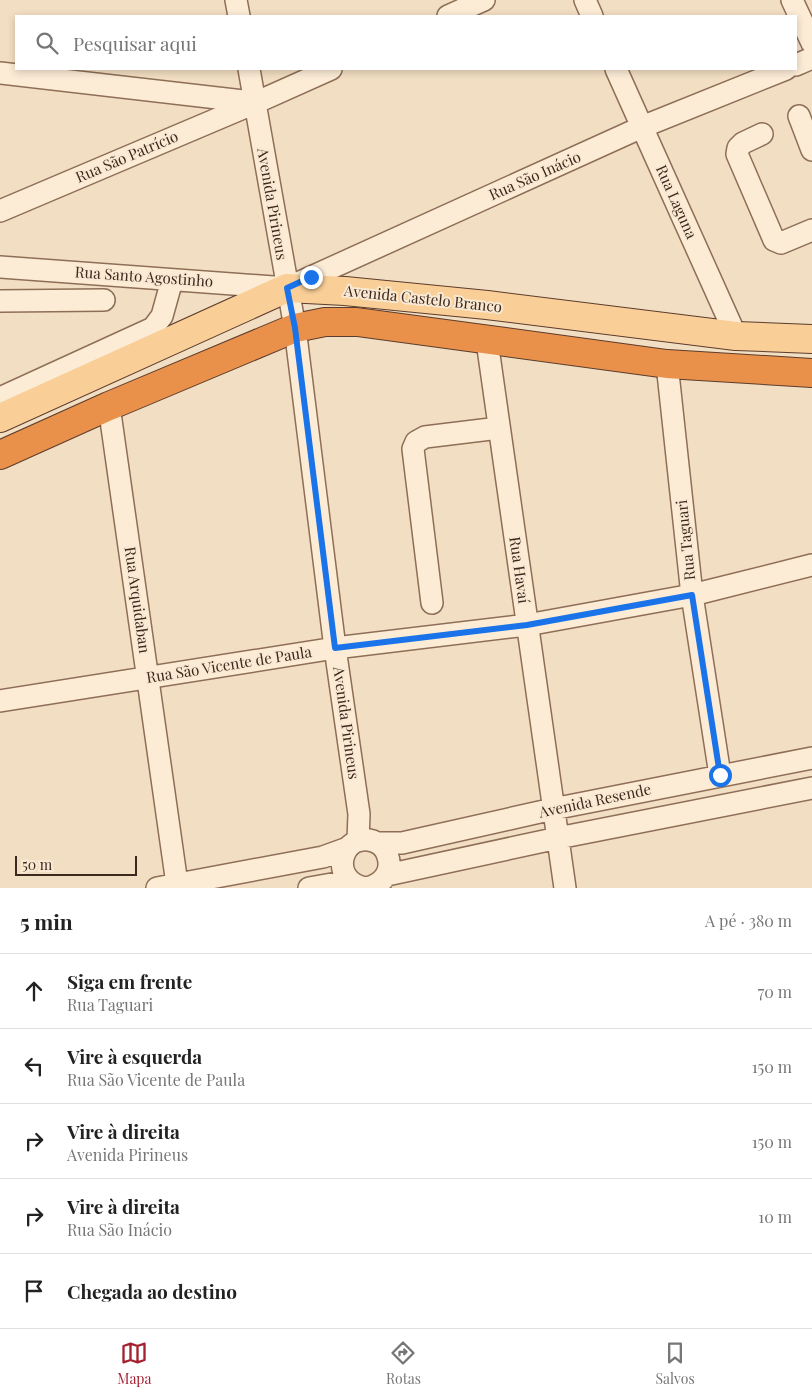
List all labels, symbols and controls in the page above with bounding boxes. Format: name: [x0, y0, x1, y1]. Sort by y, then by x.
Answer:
search box: [15, 15, 797, 70]
icon: search: [33, 29, 61, 57]
text: Pesquisar aqui: [73, 30, 197, 56]
street label: Rua São Patrício: [72, 125, 181, 187]
street label: Avenida Pirineus: [253, 145, 293, 261]
street label: Rua São Inácio: [486, 146, 584, 204]
street label: Rua Laguna: [652, 162, 702, 242]
street label: Rua Santo Agostinho: [74, 261, 214, 291]
route end: [300, 266, 323, 289]
street label: Avenida Castelo Branco: [342, 280, 503, 316]
street label: Rua Taguari: [671, 498, 699, 581]
street label: Rua Havaí: [505, 535, 535, 605]
street label: Rua Arquidaban: [121, 545, 155, 654]
street label: Rua São Vicente de Paula: [145, 641, 313, 687]
street label: Avenida Pirineus: [329, 664, 365, 780]
route start: [709, 764, 732, 787]
street label: Avenida Resende: [536, 778, 653, 822]
scale bar: [15, 853, 138, 876]
text: 50 m: [22, 855, 52, 874]
text: 5 min: [20, 907, 73, 935]
text: A pé · 380 m: [705, 910, 792, 931]
text: Siga em frente: [67, 968, 192, 994]
icon: ahead: [20, 977, 48, 1005]
text: 70 m: [758, 981, 792, 1002]
text: Rua Taguari: [67, 994, 153, 1015]
text: Vire à esquerda: [67, 1043, 202, 1069]
icon: left: [20, 1052, 48, 1080]
text: 150 m: [752, 1056, 792, 1077]
text: Rua São Vicente de Paula: [67, 1069, 245, 1090]
text: Vire à direita: [67, 1118, 180, 1144]
icon: right: [20, 1127, 48, 1155]
text: 150 m: [752, 1131, 792, 1152]
text: Avenida Pirineus: [67, 1144, 188, 1165]
text: Vire à direita: [67, 1193, 180, 1219]
icon: right: [20, 1202, 48, 1230]
text: 10 m: [758, 1206, 792, 1227]
text: Rua São Inácio: [67, 1219, 172, 1240]
icon: arrive: [20, 1277, 48, 1305]
text: Chegada ao destino: [67, 1278, 237, 1304]
tab: Mapa: [117, 1339, 151, 1388]
tab: Rotas: [386, 1339, 421, 1388]
tab: Salvos: [656, 1339, 695, 1388]

